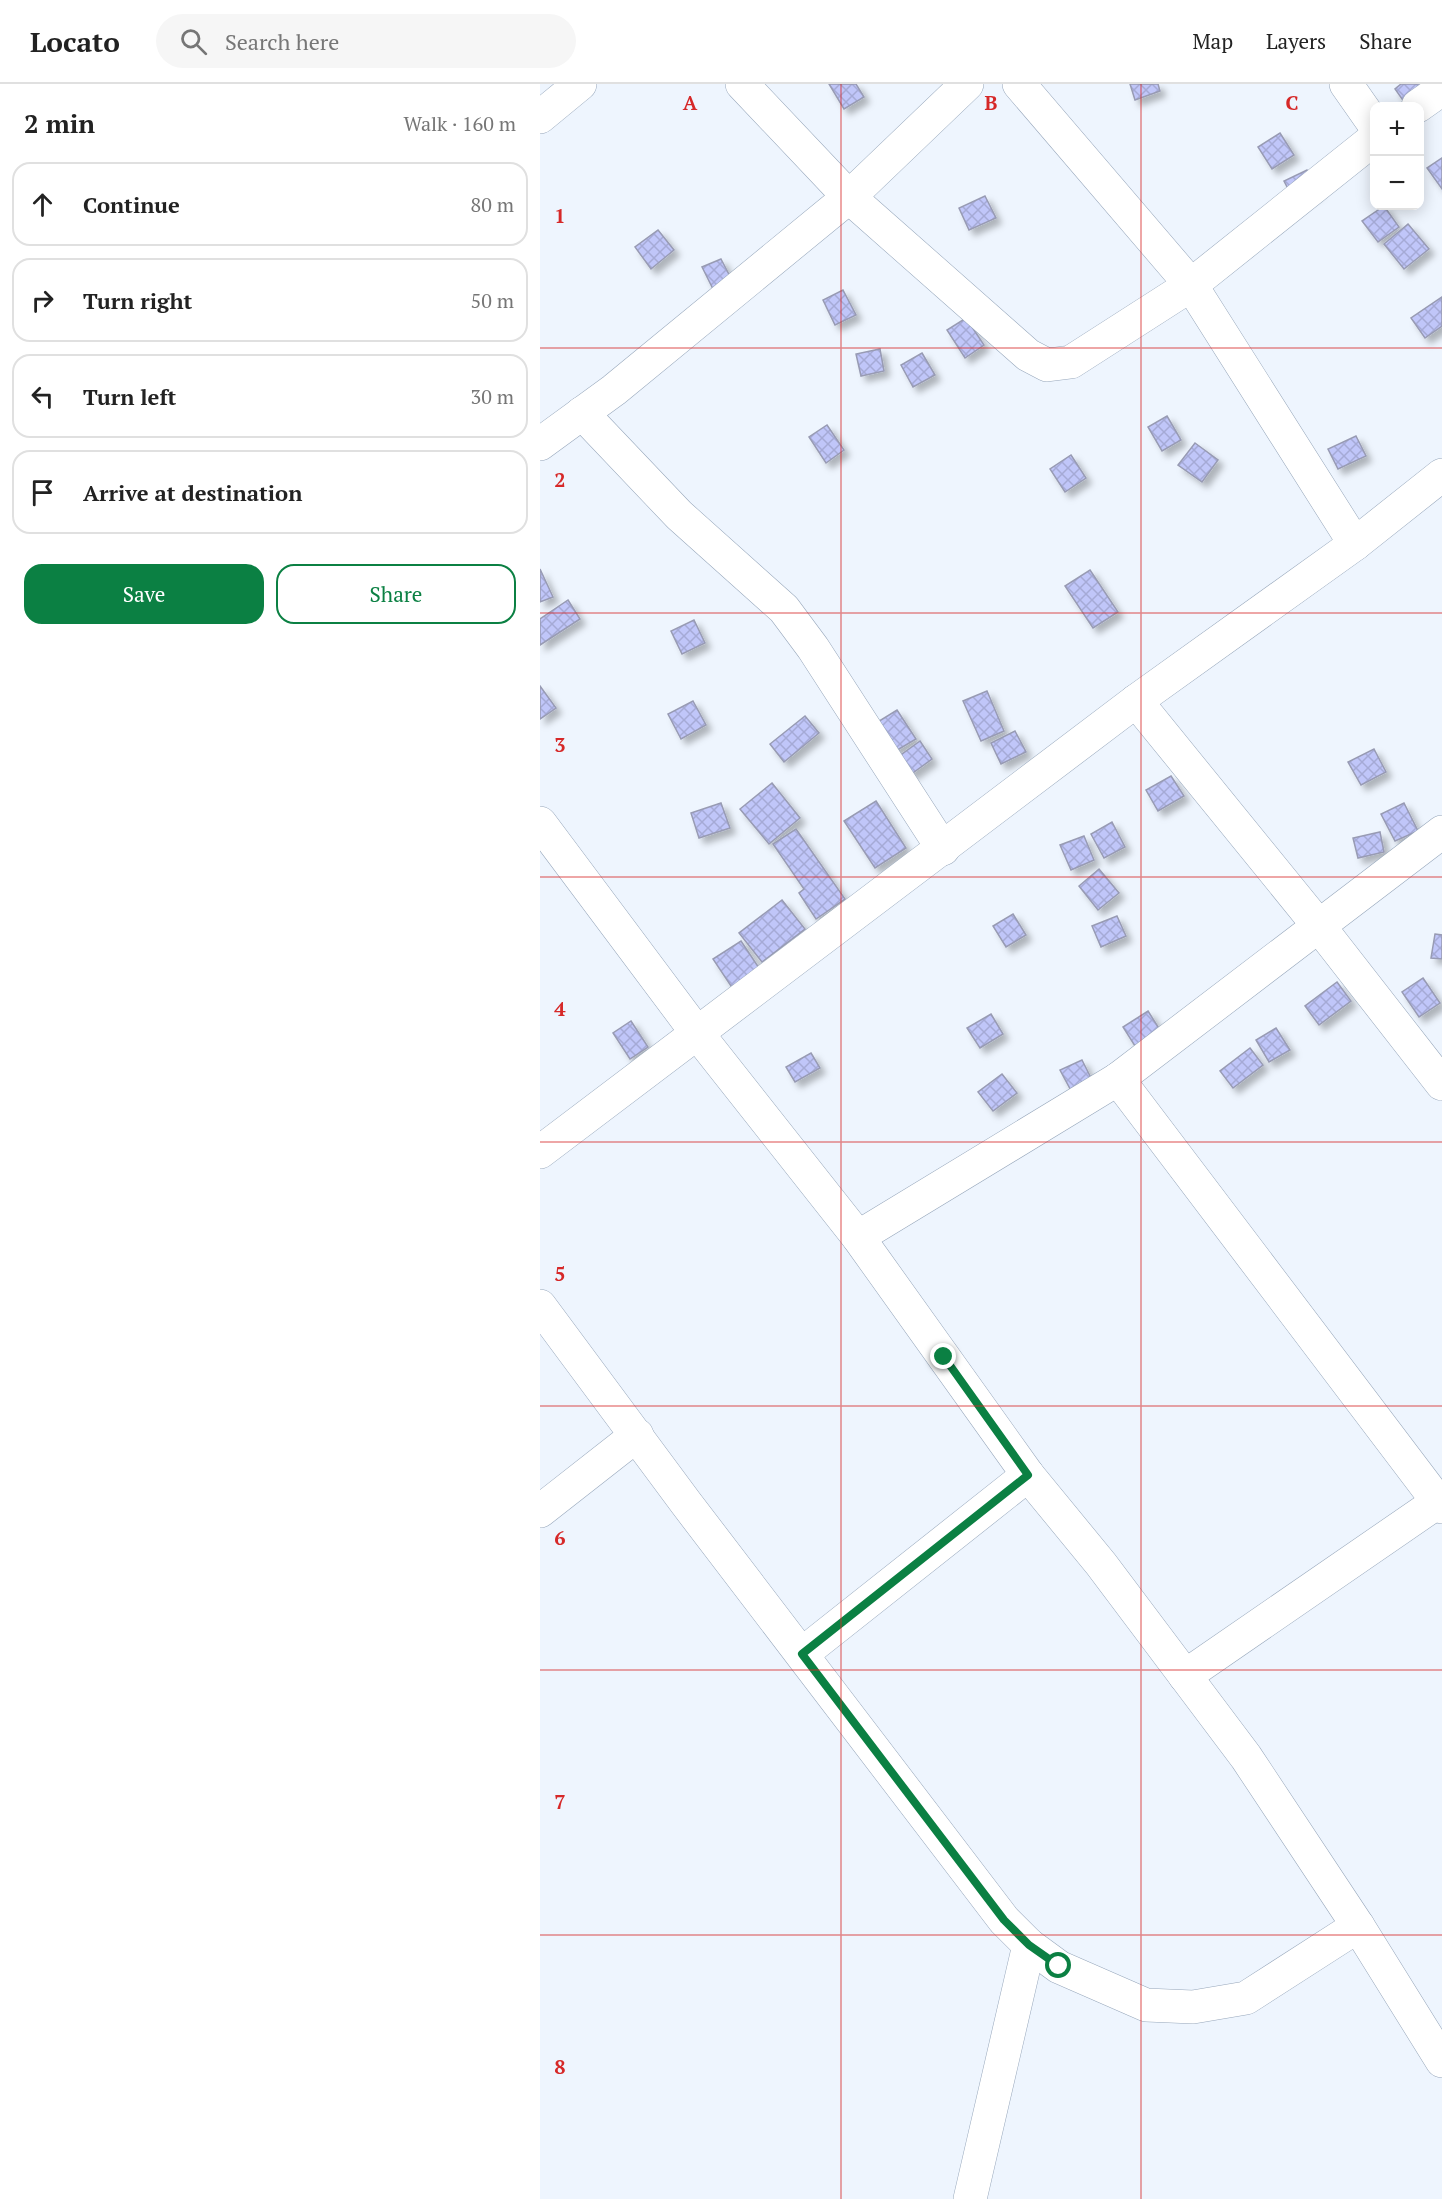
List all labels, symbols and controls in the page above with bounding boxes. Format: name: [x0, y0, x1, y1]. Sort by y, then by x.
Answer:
search box: [156, 14, 576, 68]
text: Locato: [30, 23, 120, 60]
icon: search: [177, 25, 210, 58]
text: Search here: [225, 27, 339, 56]
text: Map: [1192, 27, 1233, 55]
text: Layers: [1266, 27, 1326, 55]
text: Share: [1359, 27, 1412, 55]
text: A: [683, 89, 698, 116]
text: B: [985, 89, 998, 116]
text: C: [1285, 89, 1299, 116]
map controls: [1370, 102, 1424, 210]
button: +: [1370, 102, 1424, 156]
text: 2 min: [24, 106, 95, 140]
text: Walk · 160 m: [404, 110, 516, 137]
button: −: [1370, 156, 1424, 210]
icon: ahead: [26, 188, 59, 221]
text: Continue: [83, 190, 180, 219]
text: 80 m: [471, 191, 514, 218]
text: 1: [554, 202, 566, 229]
icon: right: [26, 284, 59, 317]
text: Turn right: [83, 286, 192, 315]
text: 50 m: [471, 287, 514, 314]
icon: left: [26, 380, 59, 413]
text: Turn left: [83, 382, 176, 411]
text: 30 m: [471, 383, 514, 410]
text: 2: [554, 466, 566, 493]
icon: arrive: [26, 476, 59, 509]
text: Arrive at destination: [83, 478, 302, 507]
button: Save: [24, 564, 264, 624]
button: Share: [276, 564, 516, 624]
text: 3: [554, 731, 566, 758]
text: 4: [554, 995, 566, 1022]
text: 5: [554, 1260, 566, 1287]
route end: [930, 1343, 956, 1369]
text: 6: [554, 1524, 566, 1551]
text: 7: [554, 1788, 566, 1815]
route start: [1045, 1952, 1071, 1978]
text: 8: [554, 2053, 566, 2080]

